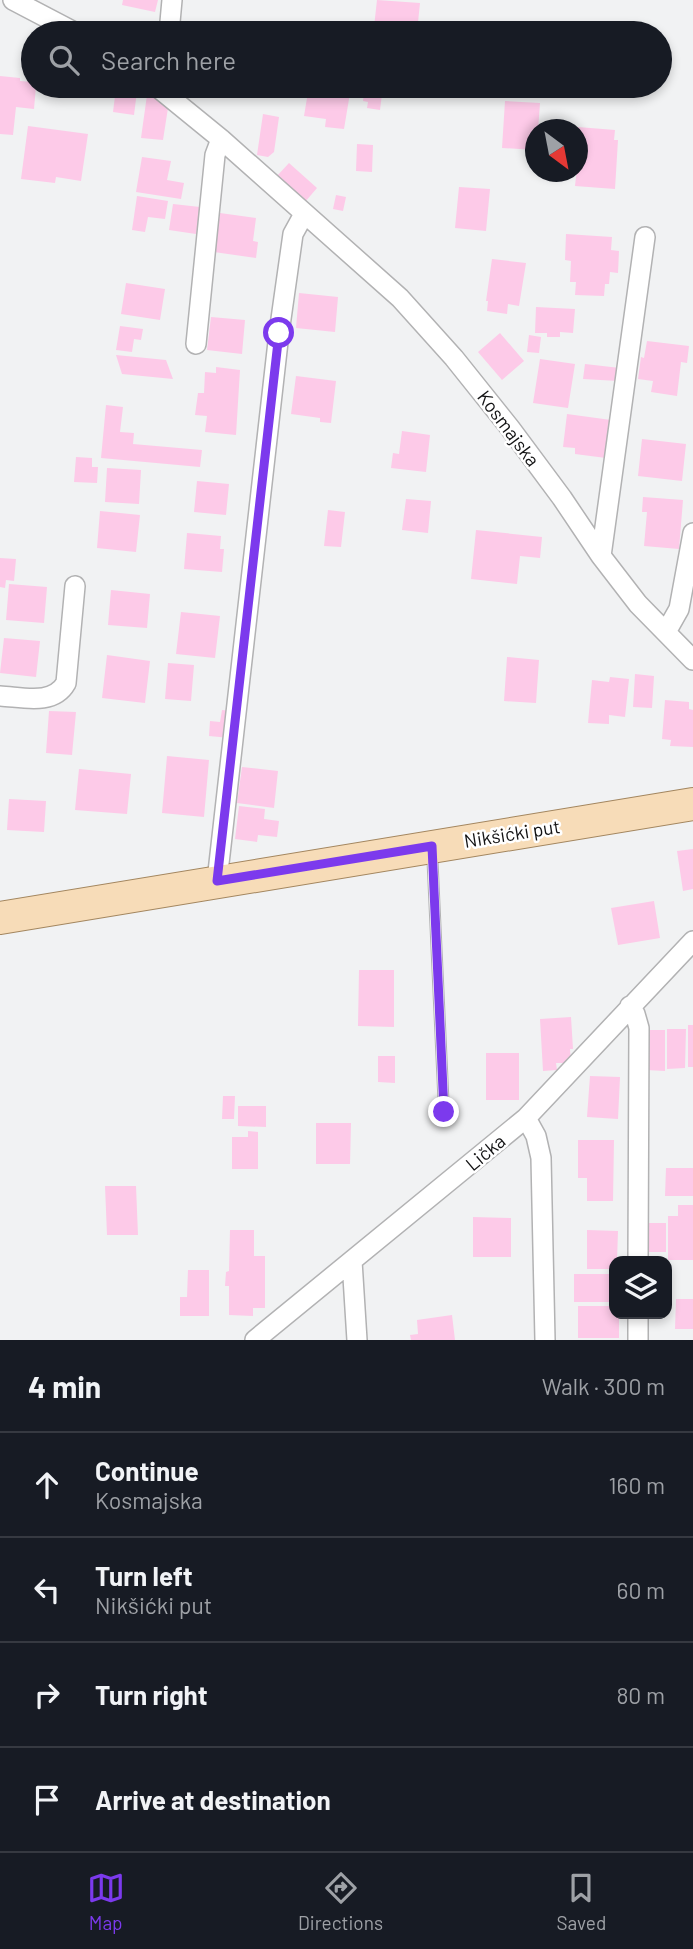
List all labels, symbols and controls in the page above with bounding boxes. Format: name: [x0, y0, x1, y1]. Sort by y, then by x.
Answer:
search box: [21, 21, 672, 98]
icon: search: [45, 41, 83, 79]
text: Search here: [101, 44, 236, 75]
north arrow: [525, 119, 588, 182]
route start: [263, 317, 294, 348]
street label: Kosmajska: [473, 386, 545, 470]
street label: Nikšićki put: [462, 814, 562, 852]
route end: [428, 1096, 459, 1127]
street label: Lička: [461, 1129, 509, 1175]
map controls: [609, 1256, 672, 1319]
button: layers: [609, 1256, 672, 1319]
text: 4 min: [28, 1368, 101, 1404]
text: Walk · 300 m: [542, 1372, 665, 1400]
text: Continue: [95, 1455, 199, 1486]
icon: ahead: [28, 1466, 66, 1504]
text: 160 m: [608, 1471, 665, 1499]
text: Kosmajska: [95, 1486, 203, 1514]
text: Turn left: [95, 1560, 193, 1591]
icon: left: [28, 1571, 66, 1609]
text: 60 m: [617, 1576, 665, 1604]
text: Nikšićki put: [95, 1591, 212, 1619]
icon: right: [28, 1676, 66, 1714]
text: Turn right: [95, 1679, 208, 1710]
text: 80 m: [616, 1681, 665, 1709]
icon: arrive: [28, 1781, 66, 1819]
text: Arrive at destination: [95, 1784, 331, 1815]
tab: Map: [87, 1869, 125, 1934]
tab: Directions: [298, 1869, 383, 1934]
tab: Saved: [556, 1869, 606, 1934]

